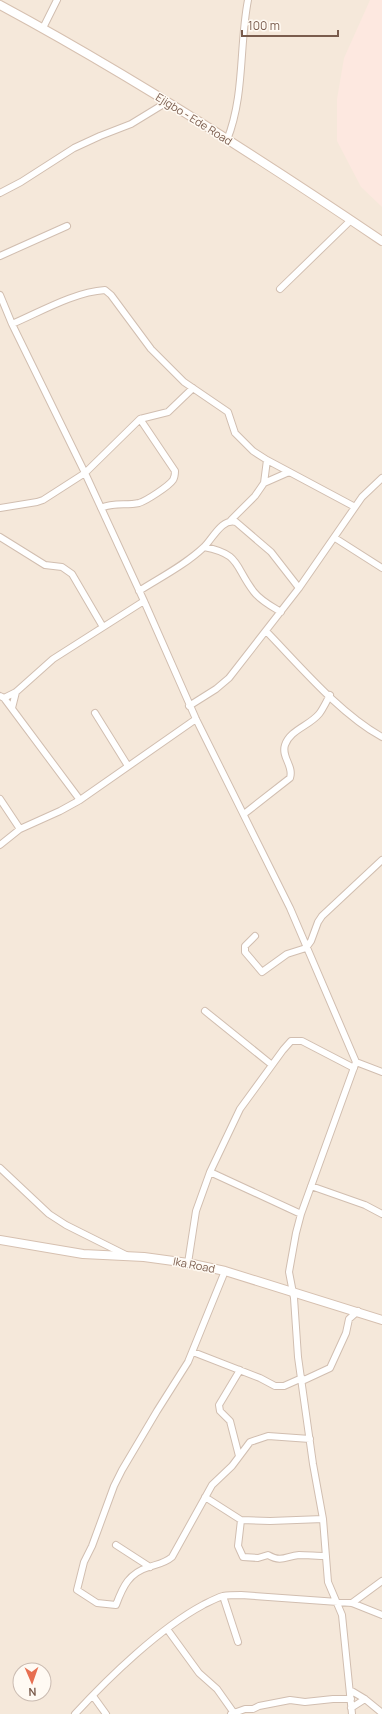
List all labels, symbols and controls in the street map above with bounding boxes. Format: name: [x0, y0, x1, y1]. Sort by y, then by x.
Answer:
scale bar: [242, 12, 338, 38]
text: 100 m: [248, 17, 280, 34]
street label: Ejigbo - Ede Road: [153, 89, 235, 148]
street label: Ika Road: [172, 1253, 216, 1276]
north arrow: [12, 1662, 52, 1702]
text: N: [28, 1685, 37, 1700]

